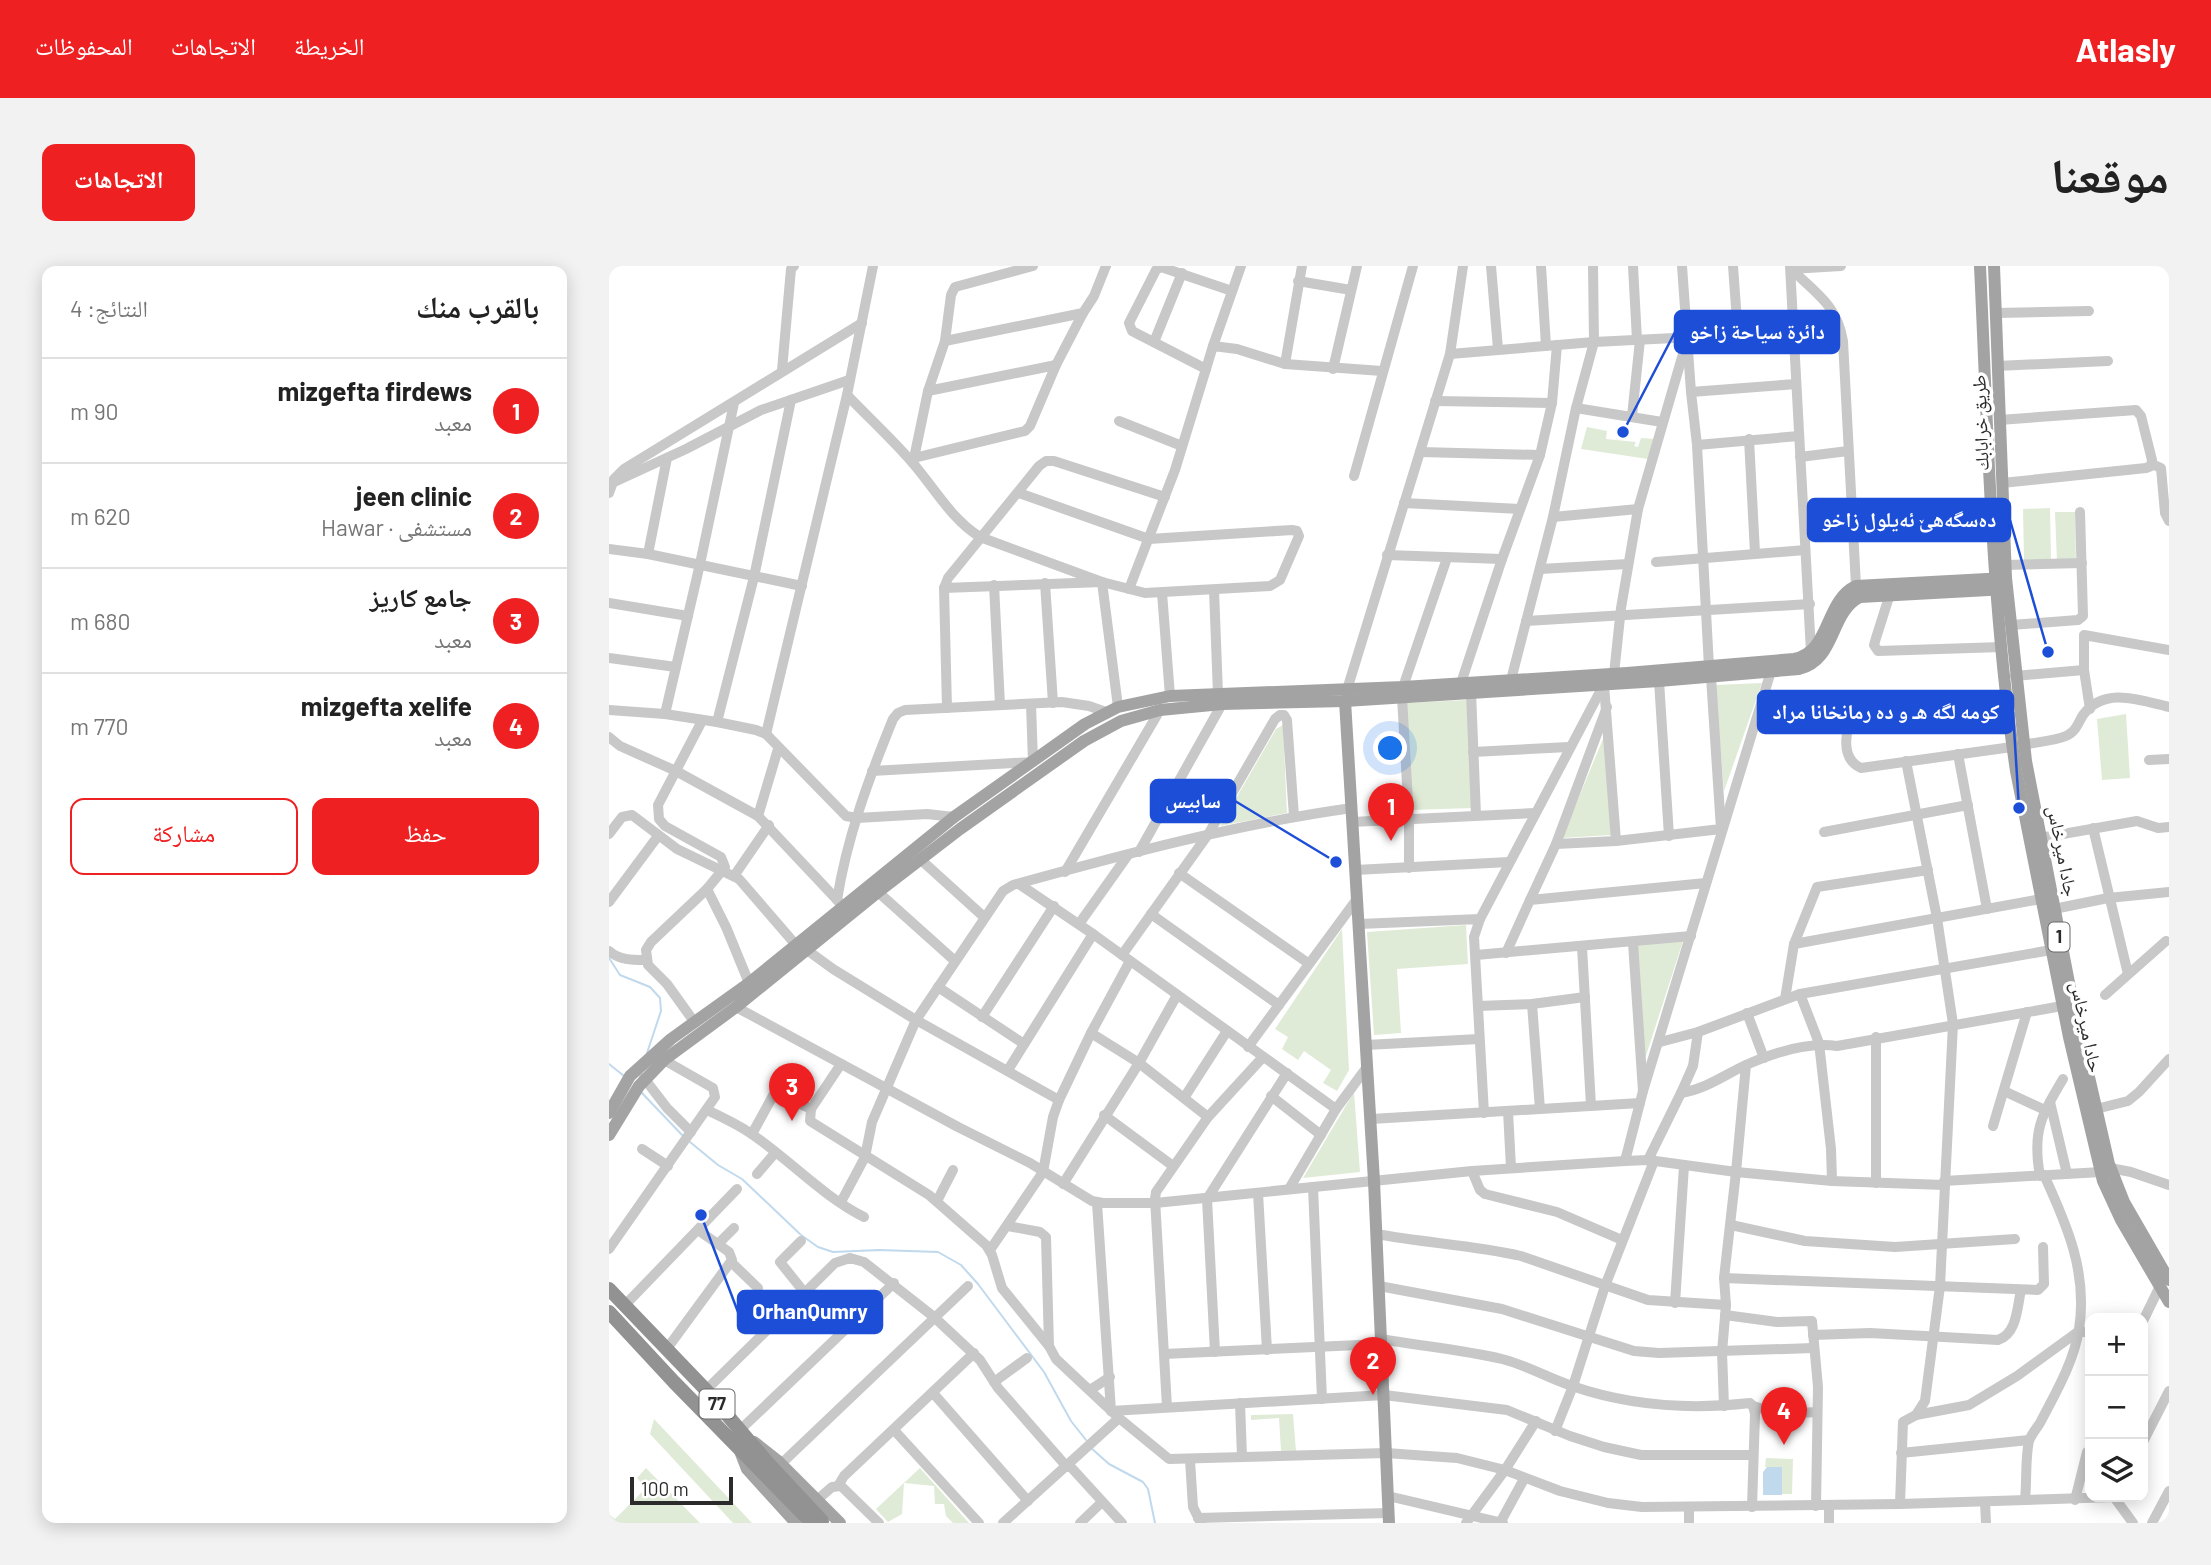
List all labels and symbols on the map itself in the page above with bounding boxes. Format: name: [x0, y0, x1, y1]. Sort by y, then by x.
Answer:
callout: دائرة سياحة زاخو: [1675, 311, 1839, 353]
text: دائرة سياحة زاخو: [1689, 318, 1825, 344]
street label: طريق خرابابك: [1966, 374, 1994, 472]
callout: ده‌سگه‌هێ ئه‌يلول زاخو: [1808, 499, 2010, 541]
text: ده‌سگه‌هێ ئه‌يلول زاخو: [1822, 506, 1996, 533]
callout: كومه لگه هـ و ده رمانخانا مراد: [1758, 691, 2013, 733]
text: كومه لگه هـ و ده رمانخانا مراد: [1772, 698, 2000, 724]
your location: [1373, 731, 1407, 765]
callout: سابيس: [1151, 780, 1235, 822]
pin: 1: [1368, 783, 1414, 841]
text: سابيس: [1165, 787, 1221, 814]
street label: جادا ميرخاس: [2042, 803, 2084, 899]
road number: 1: [2049, 922, 2069, 952]
street label: حادا ميرخاس: [2066, 979, 2108, 1075]
pin: 3: [769, 1063, 815, 1121]
callout: OrhanQumry: [738, 1291, 882, 1333]
text: OrhanQumry: [752, 1298, 868, 1323]
pin: 2: [1350, 1337, 1396, 1395]
pin: 4: [1761, 1387, 1807, 1445]
road number: 77: [699, 1390, 735, 1419]
scale bar: [630, 1474, 733, 1506]

